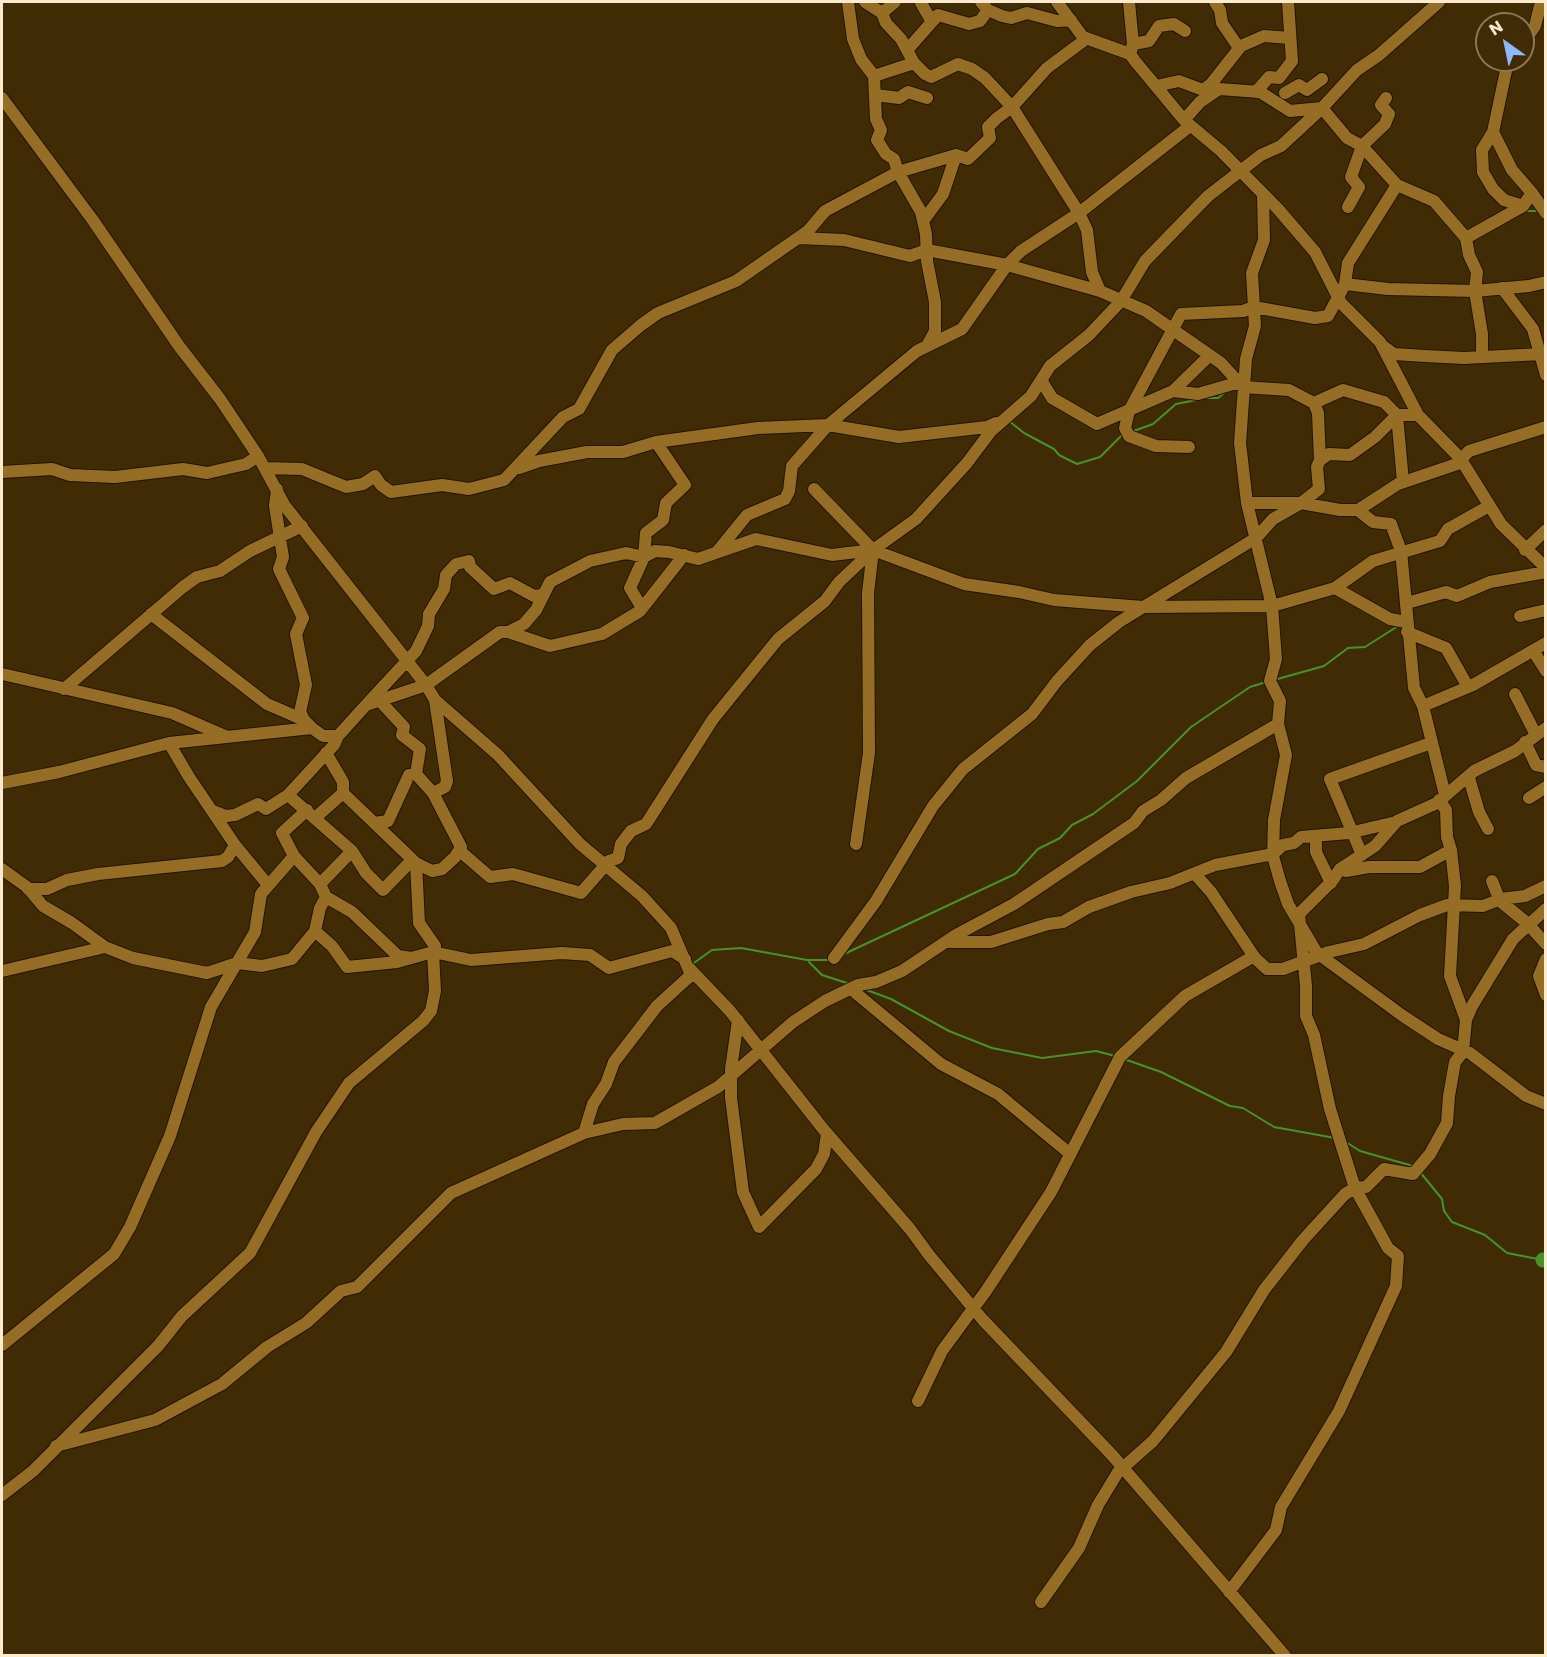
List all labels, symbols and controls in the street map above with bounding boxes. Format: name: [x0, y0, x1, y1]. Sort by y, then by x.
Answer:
north arrow: [1475, 12, 1535, 72]
text: N: [1485, 15, 1507, 41]

